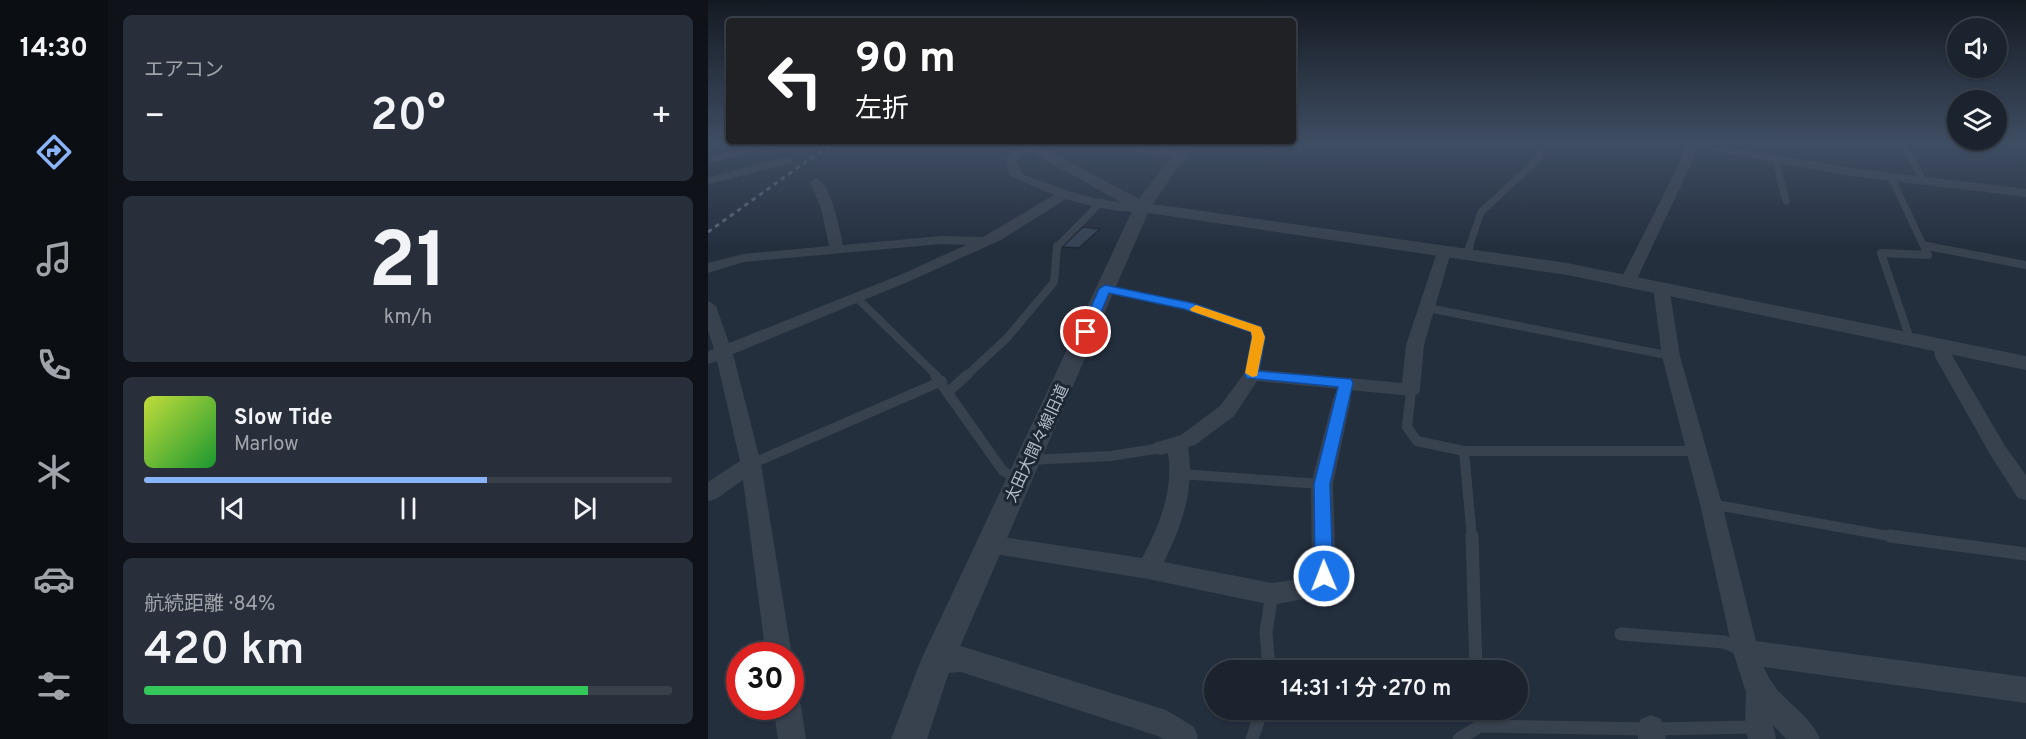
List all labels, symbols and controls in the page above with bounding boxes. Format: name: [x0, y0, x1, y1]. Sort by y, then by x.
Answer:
map controls: [1947, 18, 2007, 150]
button: sound: [1947, 18, 2007, 78]
text: 14:30: [20, 32, 88, 66]
text: 90 m: [855, 34, 956, 87]
icon: left: [756, 42, 834, 120]
text: エアコン: [144, 58, 224, 84]
text: 20°: [370, 89, 446, 146]
button: layers: [1947, 90, 2007, 150]
text: 左折: [855, 93, 909, 127]
text: −: [144, 97, 165, 139]
text: +: [651, 97, 672, 139]
icon: directions: [33, 131, 75, 173]
text: 21: [369, 216, 447, 315]
icon: music: [33, 238, 75, 280]
text: km/h: [384, 305, 432, 331]
pin: [1060, 306, 1111, 357]
icon: arrive: [1069, 315, 1102, 348]
icon: phone: [33, 344, 75, 386]
street label: 太田大間々線旧道: [1002, 382, 1074, 506]
text: Slow Tide: [234, 405, 333, 432]
text: Marlow: [234, 432, 298, 458]
icon: climate: [33, 451, 75, 493]
icon: previous: [216, 492, 249, 525]
icon: pause: [392, 492, 425, 525]
icon: next: [568, 492, 601, 525]
position arrow: [1292, 544, 1356, 608]
icon: car: [33, 558, 75, 600]
text: 航続距離 · 84%: [144, 592, 275, 618]
text: 420 km: [144, 623, 304, 680]
speed limit sign: 30: [726, 642, 804, 720]
icon: filters: [33, 665, 75, 707]
text: 14:31 · 1 分 · 270 m: [1281, 676, 1451, 703]

